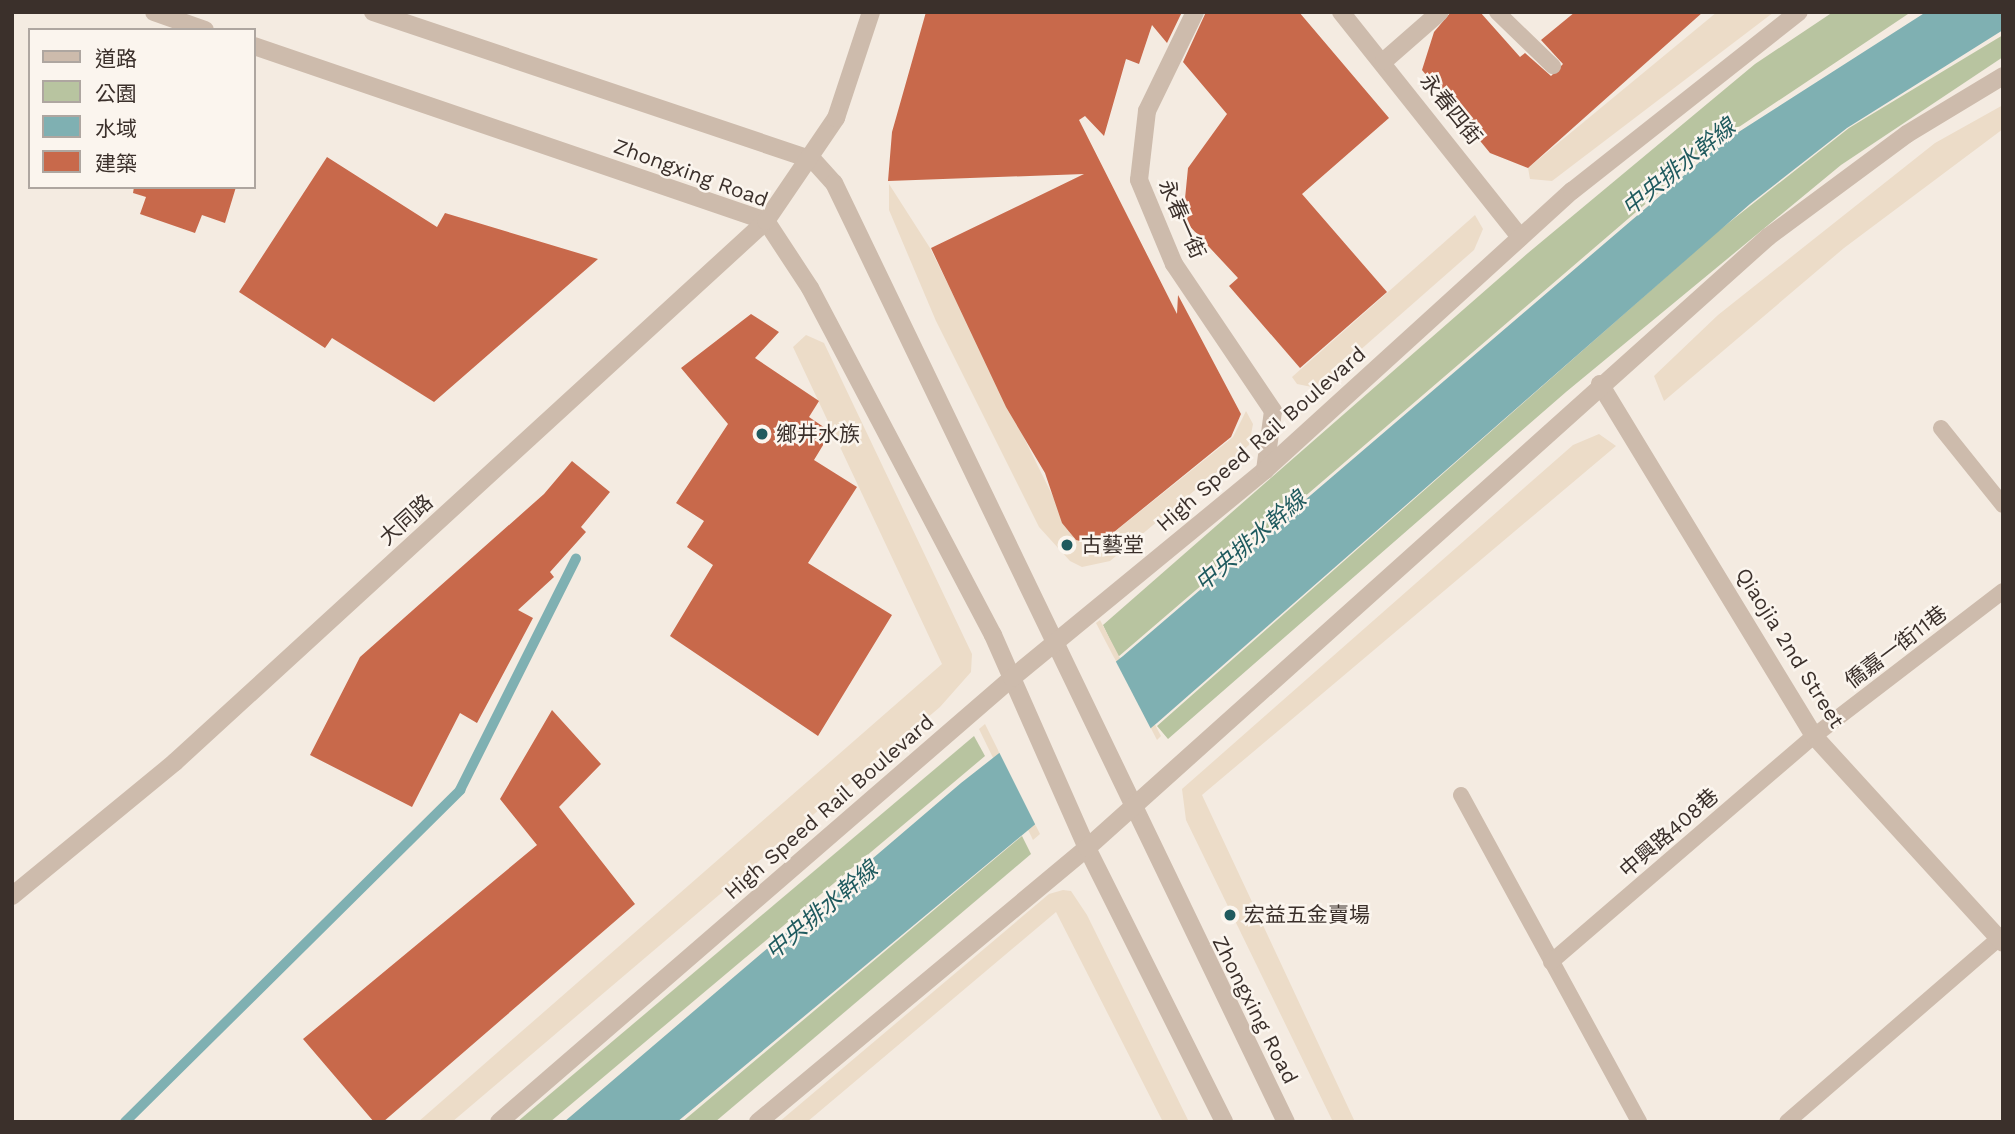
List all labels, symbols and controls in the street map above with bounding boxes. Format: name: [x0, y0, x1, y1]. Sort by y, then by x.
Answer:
legend: [28, 28, 256, 189]
text: 道路: [95, 46, 137, 71]
street label: 永春四街: [1415, 68, 1487, 150]
text: 公園: [95, 81, 137, 106]
water label: 中央排水幹線: [1617, 114, 1741, 222]
text: 水域: [95, 116, 137, 141]
street label: Zhongxing Road: [610, 133, 772, 213]
text: 建築: [95, 151, 137, 176]
street label: 永春一街: [1153, 176, 1211, 262]
street label: High Speed Rail Boulevard: [1151, 341, 1371, 537]
place label: 鄉井水族: [776, 421, 860, 447]
marker: 鄉井水族: [754, 426, 770, 442]
water label: 中央排水幹線: [1190, 486, 1312, 598]
street label: 大同路: [374, 490, 438, 550]
place label: 古藝堂: [1081, 532, 1144, 558]
marker: 古藝堂: [1059, 537, 1075, 553]
street label: Qiaojia 2nd Street: [1730, 563, 1850, 733]
street label: 僑嘉一街11巷: [1840, 600, 1952, 694]
street label: High Speed Rail Boulevard: [719, 709, 939, 905]
street label: 中興路408巷: [1614, 783, 1724, 883]
water label: 中央排水幹線: [760, 856, 884, 966]
place label: 宏益五金賣場: [1244, 902, 1370, 928]
marker: 宏益五金賣場: [1222, 907, 1238, 923]
street label: Zhongxing Road: [1207, 932, 1303, 1088]

